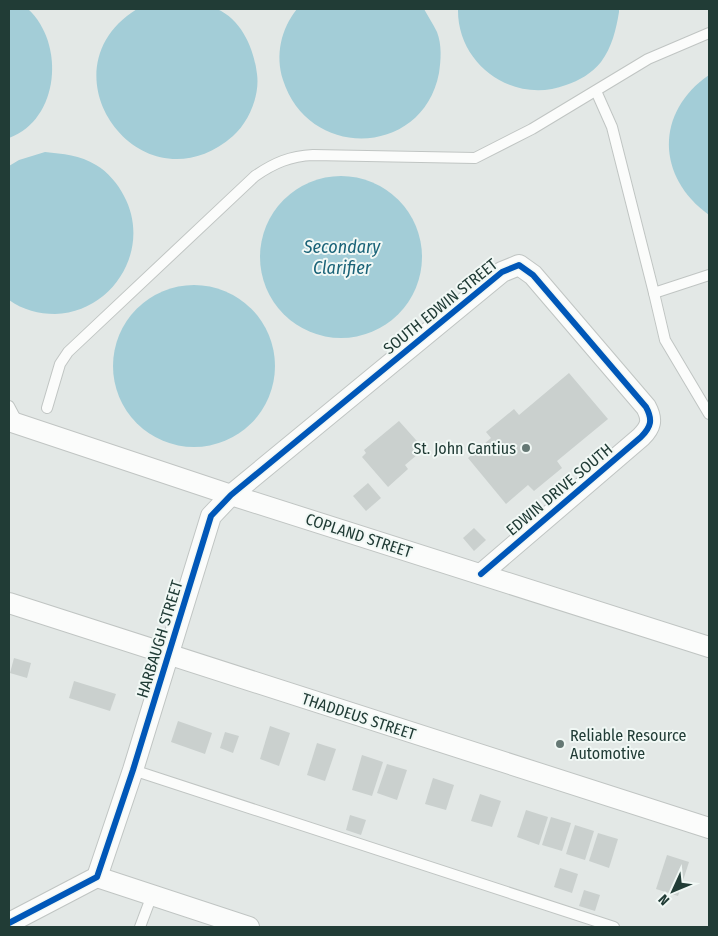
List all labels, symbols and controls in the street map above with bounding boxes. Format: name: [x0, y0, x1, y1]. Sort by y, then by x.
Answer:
water label: Secondary Clarifier: [303, 236, 381, 279]
street label: SOUTH EDWIN STREET: [380, 254, 501, 358]
place label: St. John Cantius: [414, 439, 516, 458]
street label: EDWIN DRIVE SOUTH: [502, 440, 616, 539]
marker: St. John Cantius: [520, 442, 532, 454]
street label: COPLAND STREET: [303, 509, 415, 562]
street label: HARBAUGH STREET: [133, 578, 187, 700]
street label: THADDEUS STREET: [299, 689, 419, 744]
place label: Reliable Resource Automotive: [570, 726, 686, 763]
marker: Reliable Resource Automotive: [554, 738, 566, 750]
north arrow: [648, 866, 698, 916]
text: N: [655, 891, 673, 909]

